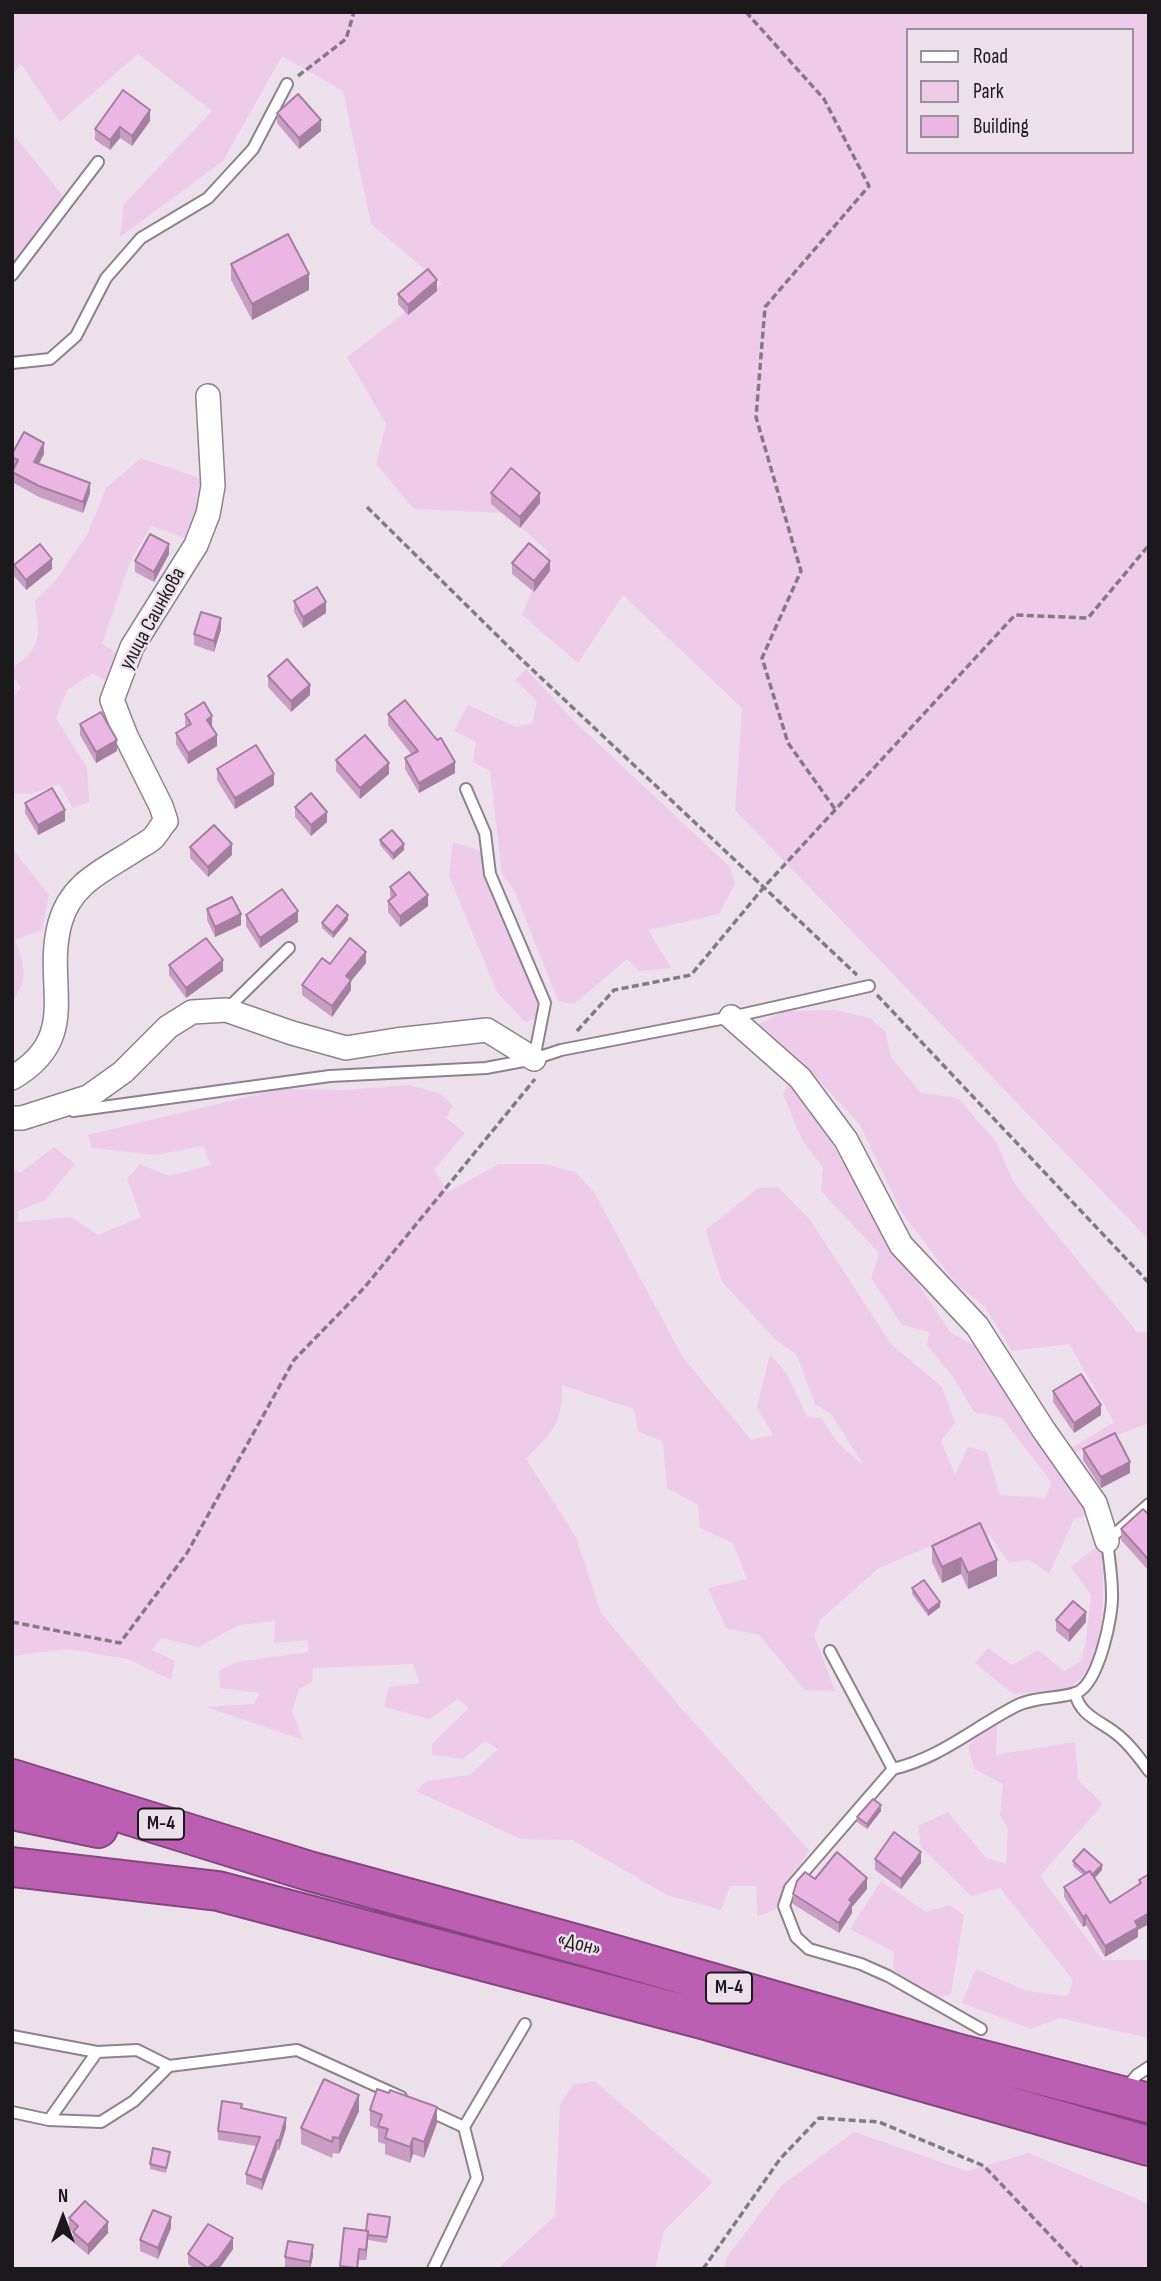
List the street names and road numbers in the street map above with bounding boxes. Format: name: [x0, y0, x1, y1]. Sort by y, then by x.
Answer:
street label: улица Саинкова: [115, 563, 191, 675]
road number: М-4: [138, 1808, 184, 1840]
street label: «Дон»: [554, 1927, 604, 1963]
road number: М-4: [706, 1972, 752, 2004]

